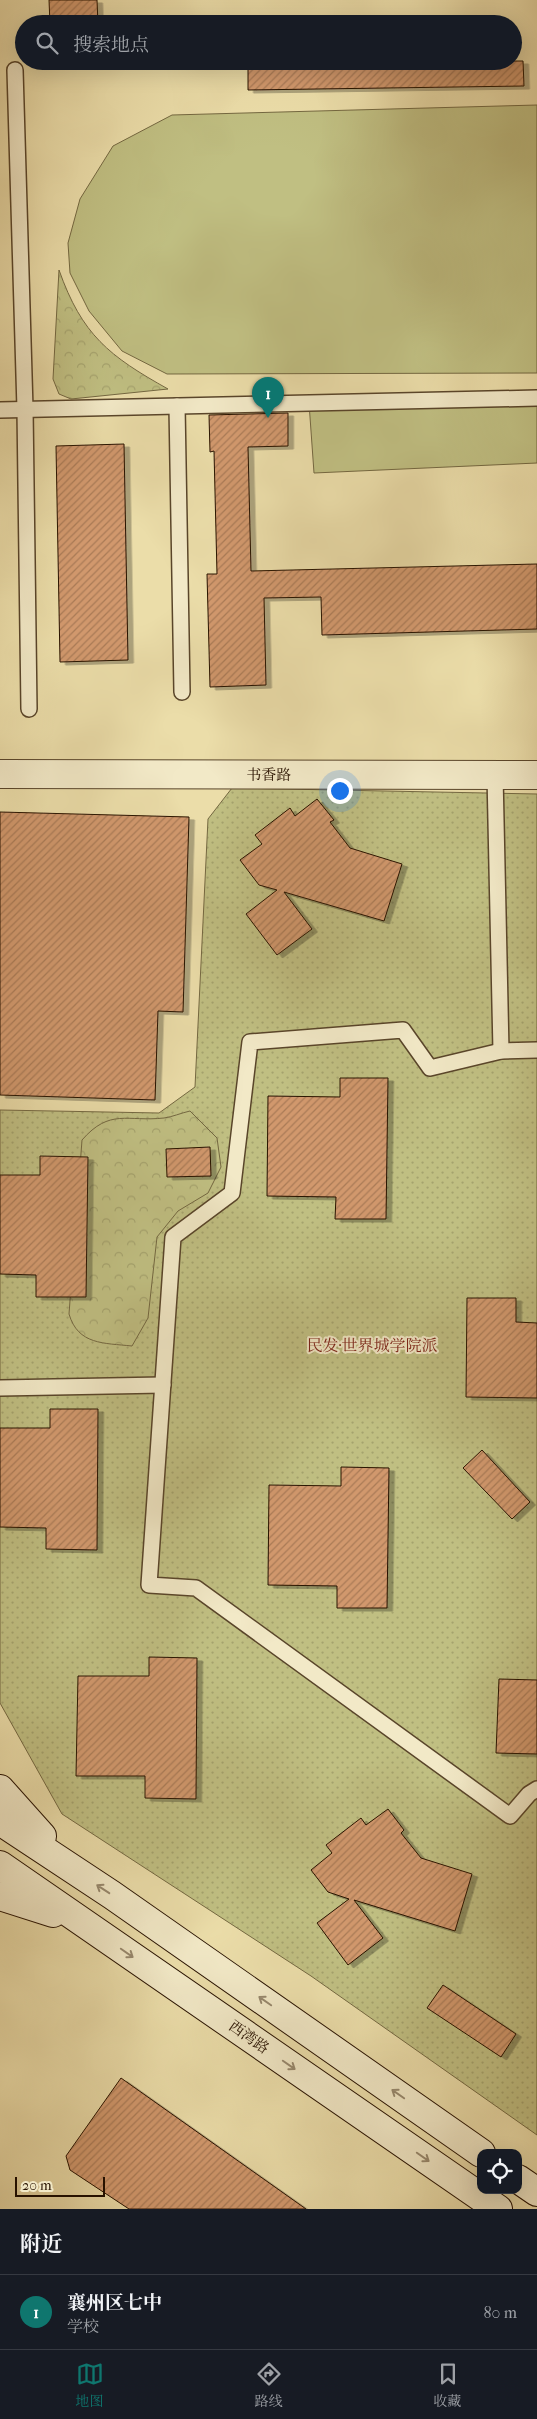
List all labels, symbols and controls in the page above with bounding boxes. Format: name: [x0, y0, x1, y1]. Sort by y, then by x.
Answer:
search box: [15, 15, 522, 70]
icon: search: [33, 29, 61, 57]
text: 搜索地点: [73, 34, 149, 56]
pin: 1: [252, 377, 284, 418]
street label: 书香路: [246, 766, 292, 784]
your location: [327, 778, 353, 804]
district label: 民发·世界城学院派: [306, 1336, 438, 1355]
one-way arrow: [96, 1883, 110, 1893]
one-way arrow: [119, 1948, 133, 1958]
one-way arrow: [258, 1996, 272, 2006]
street label: 西湾路: [225, 2017, 273, 2057]
one-way arrow: [282, 2060, 296, 2070]
one-way arrow: [392, 2089, 405, 2100]
map controls: [477, 2149, 522, 2194]
button: locate: [477, 2149, 522, 2194]
one-way arrow: [416, 2152, 430, 2162]
scale bar: [15, 2174, 105, 2197]
text: 20 m: [22, 2177, 52, 2194]
text: 附近: [20, 2232, 62, 2256]
text: 襄州区七中: [67, 2292, 162, 2314]
text: 1: [33, 2303, 39, 2322]
text: 80 m: [483, 2303, 517, 2322]
text: 学校: [67, 2317, 99, 2336]
tab: 地图: [76, 2360, 104, 2410]
tab: 路线: [255, 2360, 283, 2410]
tab: 收藏: [434, 2360, 462, 2410]

